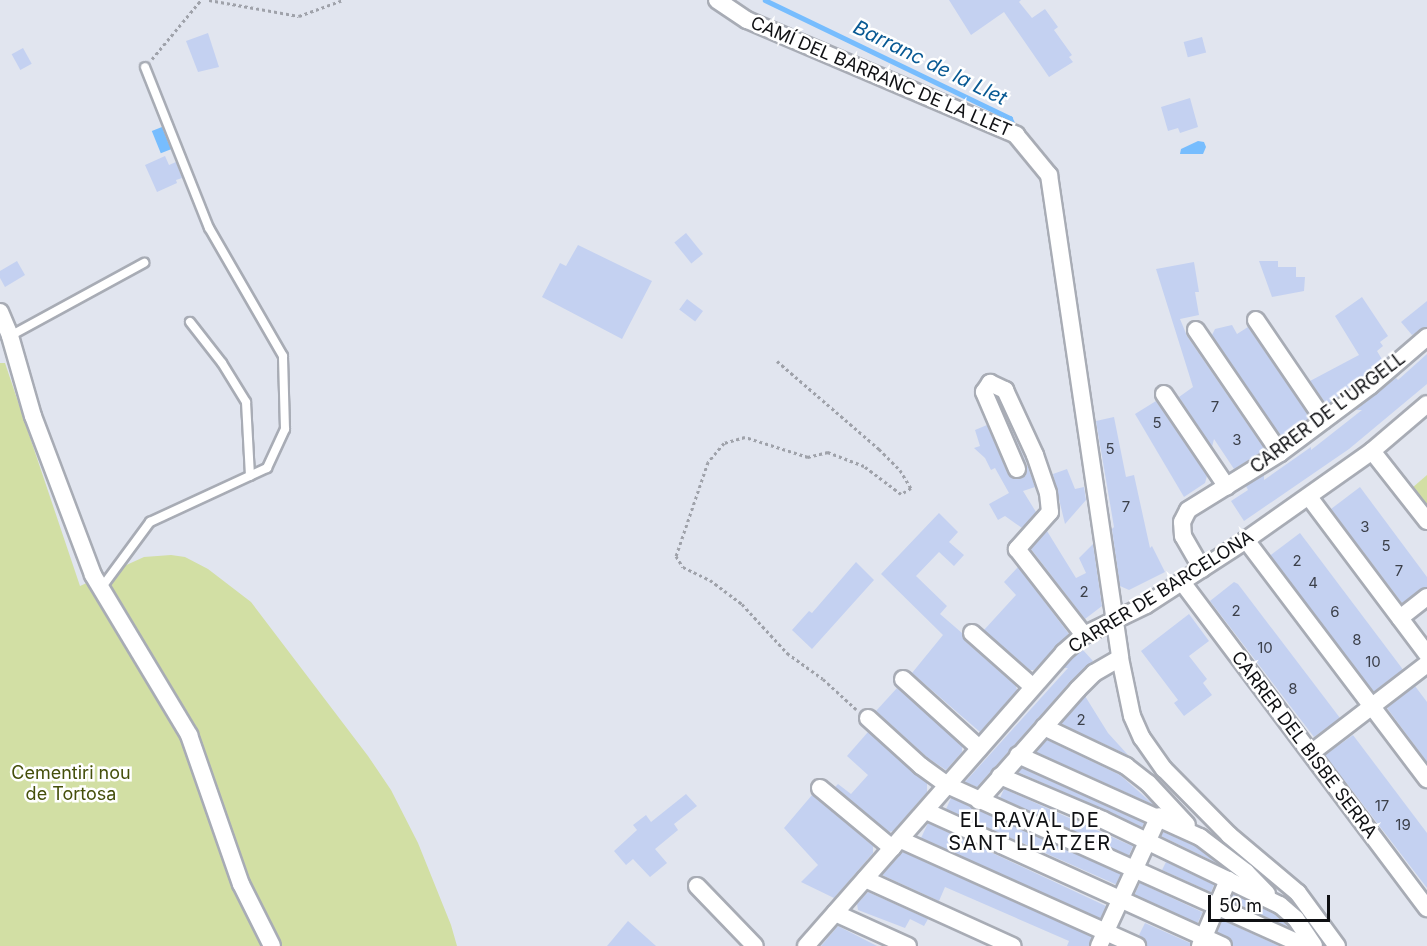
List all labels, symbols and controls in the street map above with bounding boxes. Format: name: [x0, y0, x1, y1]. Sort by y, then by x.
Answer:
street label: CAMÍ DEL BARRANC DE LA LLET: [747, 12, 1015, 142]
water label: Barranc de la Llet: [849, 15, 1011, 111]
street label: CARRER DE L'URGELL: [1246, 348, 1410, 478]
house number: 7: [1211, 398, 1219, 416]
house number: 5: [1152, 414, 1162, 432]
house number: 3: [1232, 431, 1242, 449]
house number: 5: [1105, 440, 1115, 458]
house number: 7: [1122, 498, 1130, 516]
house number: 3: [1360, 518, 1370, 536]
street label: CARRER DE BARCELONA: [1065, 526, 1257, 658]
house number: 5: [1381, 537, 1391, 555]
house number: 2: [1292, 552, 1302, 570]
house number: 7: [1395, 562, 1403, 580]
house number: 4: [1308, 574, 1318, 592]
house number: 2: [1079, 583, 1089, 601]
house number: 2: [1231, 602, 1241, 620]
house number: 6: [1330, 603, 1340, 621]
house number: 8: [1352, 631, 1362, 649]
house number: 10: [1257, 639, 1273, 657]
street label: CARRER DEL BISBE SERRA: [1227, 647, 1381, 843]
house number: 10: [1365, 653, 1381, 671]
house number: 8: [1288, 680, 1298, 698]
house number: 2: [1076, 711, 1086, 729]
park label: Cementiri nou de Tortosa: [11, 763, 131, 806]
house number: 17: [1375, 797, 1389, 815]
district label: EL RAVAL DE SANT LLÀTZER: [948, 809, 1112, 856]
house number: 19: [1395, 816, 1411, 834]
scale bar: [1211, 883, 1332, 921]
text: 50 m: [1219, 895, 1262, 916]

